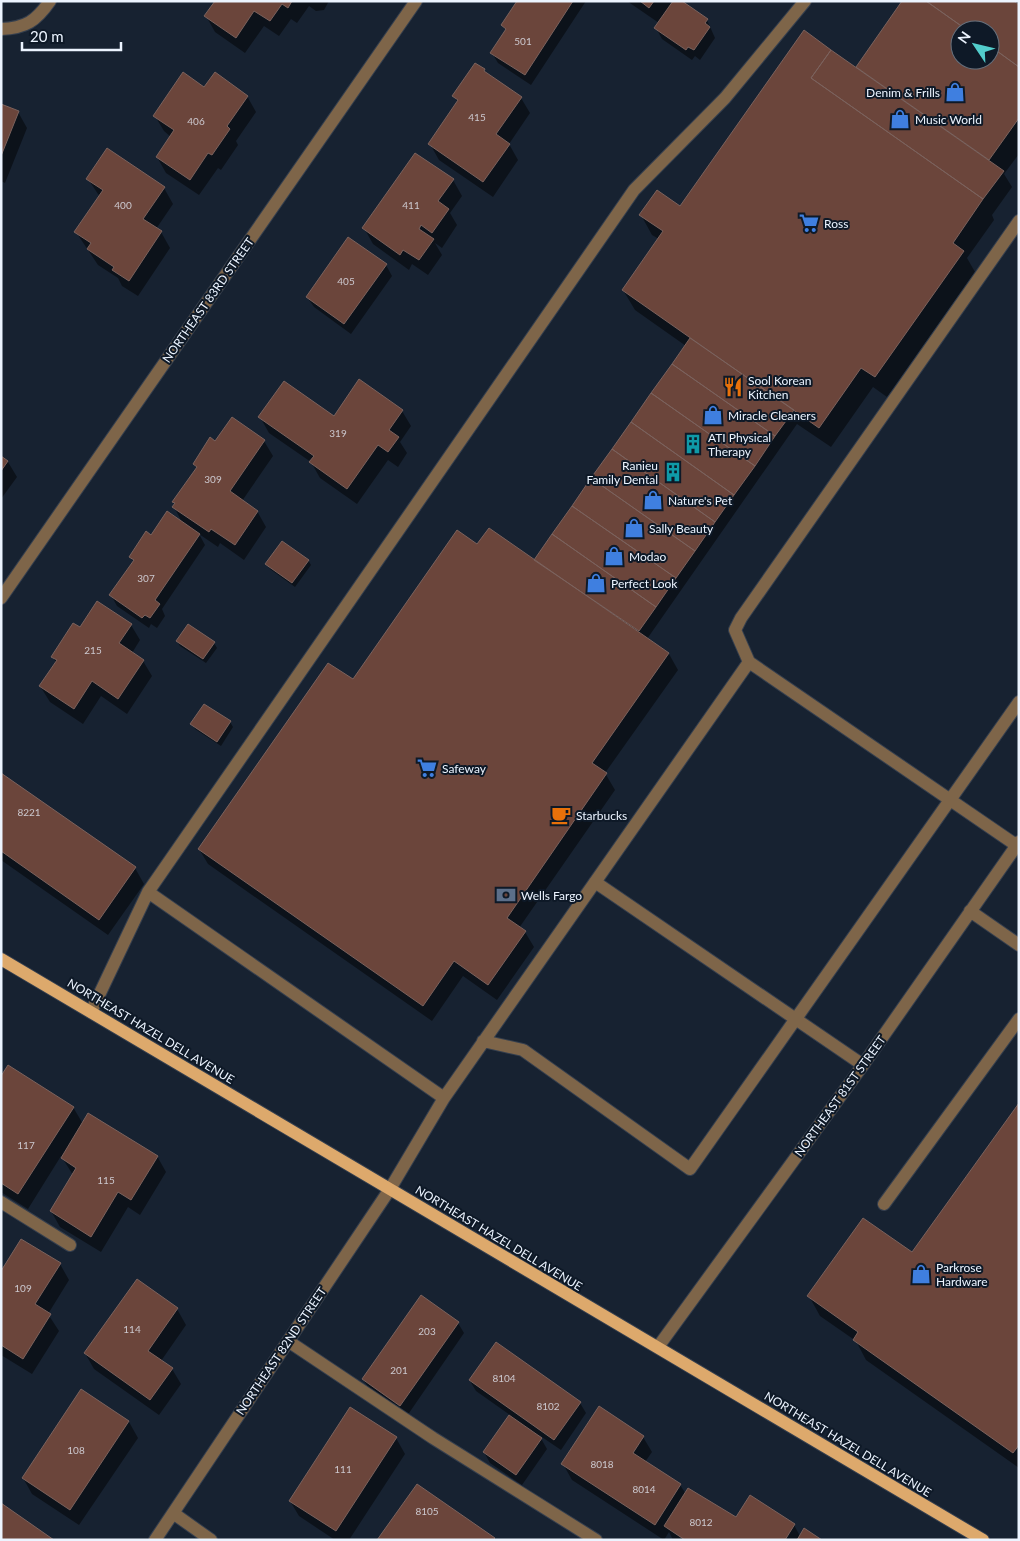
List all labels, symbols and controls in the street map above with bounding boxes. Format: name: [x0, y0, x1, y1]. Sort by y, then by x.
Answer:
scale bar: [22, 20, 121, 52]
north arrow: [950, 20, 1000, 70]
text: 20 m: [30, 27, 64, 45]
text: N: [954, 28, 974, 47]
house number: 501: [514, 35, 532, 47]
shop icon: Denim & Frills: [944, 81, 966, 103]
place label: Denim & Frills: [866, 85, 940, 100]
shop icon: Music World: [889, 108, 911, 130]
house number: 415: [468, 111, 486, 123]
place label: Music World: [915, 112, 982, 127]
house number: 406: [187, 115, 205, 127]
house number: 400: [114, 199, 132, 211]
house number: 411: [402, 199, 420, 211]
supermarket icon: Ross: [798, 212, 820, 234]
place label: Ross: [824, 216, 848, 231]
street label: NORTHEAST 83RD STREET: [159, 235, 257, 365]
house number: 405: [337, 275, 355, 287]
place label: Sool Korean Kitchen: [748, 373, 811, 402]
restaurant icon: Sool Korean Kitchen: [722, 376, 744, 398]
shop icon: Miracle Cleaners: [702, 404, 724, 426]
place label: Miracle Cleaners: [728, 408, 816, 423]
house number: 319: [329, 427, 347, 439]
place label: ATI Physical Therapy: [708, 430, 771, 459]
building icon: ATI Physical Therapy: [682, 433, 704, 455]
place label: Ranieu Family Dental: [586, 458, 658, 487]
building icon: Ranieu Family Dental: [662, 461, 684, 483]
house number: 309: [204, 473, 222, 485]
shop icon: Nature's Pet: [642, 489, 664, 511]
place label: Nature's Pet: [668, 493, 733, 508]
shop icon: Sally Beauty: [623, 517, 645, 539]
place label: Sally Beauty: [649, 521, 714, 536]
shop icon: Modao: [603, 545, 625, 567]
place label: Modao: [629, 549, 666, 564]
house number: 307: [137, 572, 155, 584]
shop icon: Perfect Look: [585, 572, 607, 594]
place label: Perfect Look: [611, 576, 678, 591]
house number: 215: [84, 644, 102, 656]
supermarket icon: Safeway: [416, 757, 438, 779]
place label: Safeway: [442, 761, 487, 776]
cafe icon: Starbucks: [550, 804, 572, 826]
house number: 8221: [17, 806, 41, 818]
place label: Starbucks: [576, 808, 627, 823]
bank icon: Wells Fargo: [495, 884, 517, 906]
place label: Wells Fargo: [521, 888, 582, 903]
street label: NORTHEAST HAZEL DELL AVENUE: [65, 975, 237, 1087]
street label: NORTHEAST 81ST STREET: [791, 1033, 889, 1159]
house number: 117: [17, 1139, 35, 1151]
house number: 115: [97, 1174, 115, 1186]
street label: NORTHEAST HAZEL DELL AVENUE: [413, 1182, 585, 1294]
place label: Parkrose Hardware: [936, 1260, 988, 1289]
shop icon: Parkrose Hardware: [910, 1263, 932, 1285]
house number: 109: [14, 1282, 32, 1294]
street label: NORTHEAST 82ND STREET: [233, 1284, 329, 1418]
house number: 114: [123, 1323, 141, 1335]
house number: 203: [418, 1325, 436, 1337]
house number: 201: [390, 1364, 408, 1376]
house number: 8104: [492, 1372, 516, 1384]
street label: NORTHEAST HAZEL DELL AVENUE: [762, 1388, 934, 1500]
house number: 8102: [536, 1400, 560, 1412]
house number: 108: [67, 1444, 85, 1456]
house number: 8018: [590, 1458, 614, 1470]
house number: 111: [334, 1463, 352, 1475]
house number: 8014: [632, 1483, 656, 1495]
house number: 8105: [415, 1505, 439, 1517]
house number: 8012: [689, 1516, 713, 1528]

